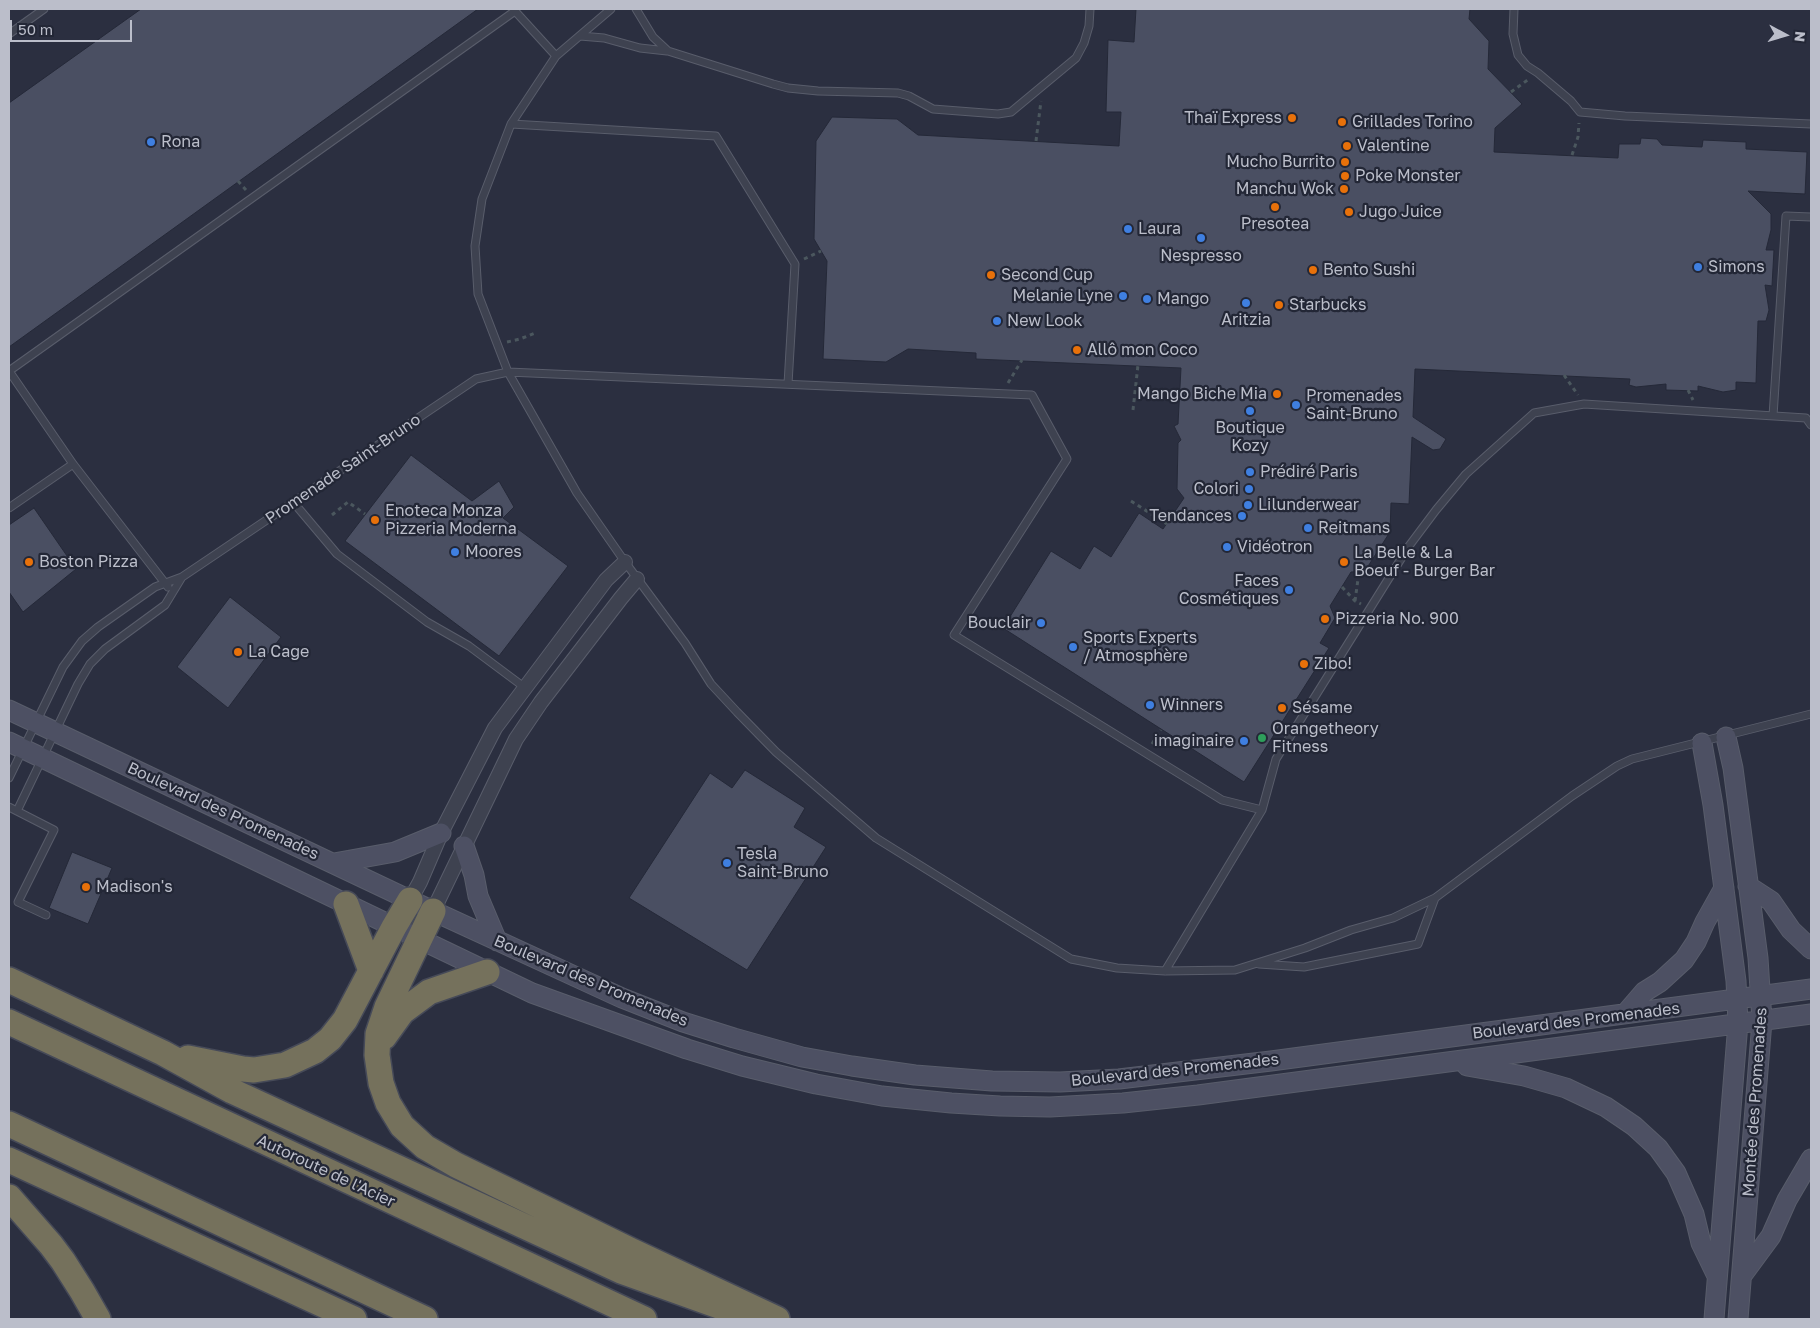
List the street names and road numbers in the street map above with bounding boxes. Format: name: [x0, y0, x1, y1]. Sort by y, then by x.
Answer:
street label: Promenade Saint-Bruno: [262, 410, 424, 528]
street label: Boulevard des Promenades: [124, 758, 322, 864]
street label: Boulevard des Promenades: [491, 931, 691, 1031]
street label: Boulevard des Promenades: [1471, 999, 1681, 1043]
street label: Montée des Promenades: [1739, 1007, 1771, 1197]
street label: Boulevard des Promenades: [1070, 1050, 1280, 1090]
street label: Autoroute de l'Acier: [254, 1131, 398, 1211]

